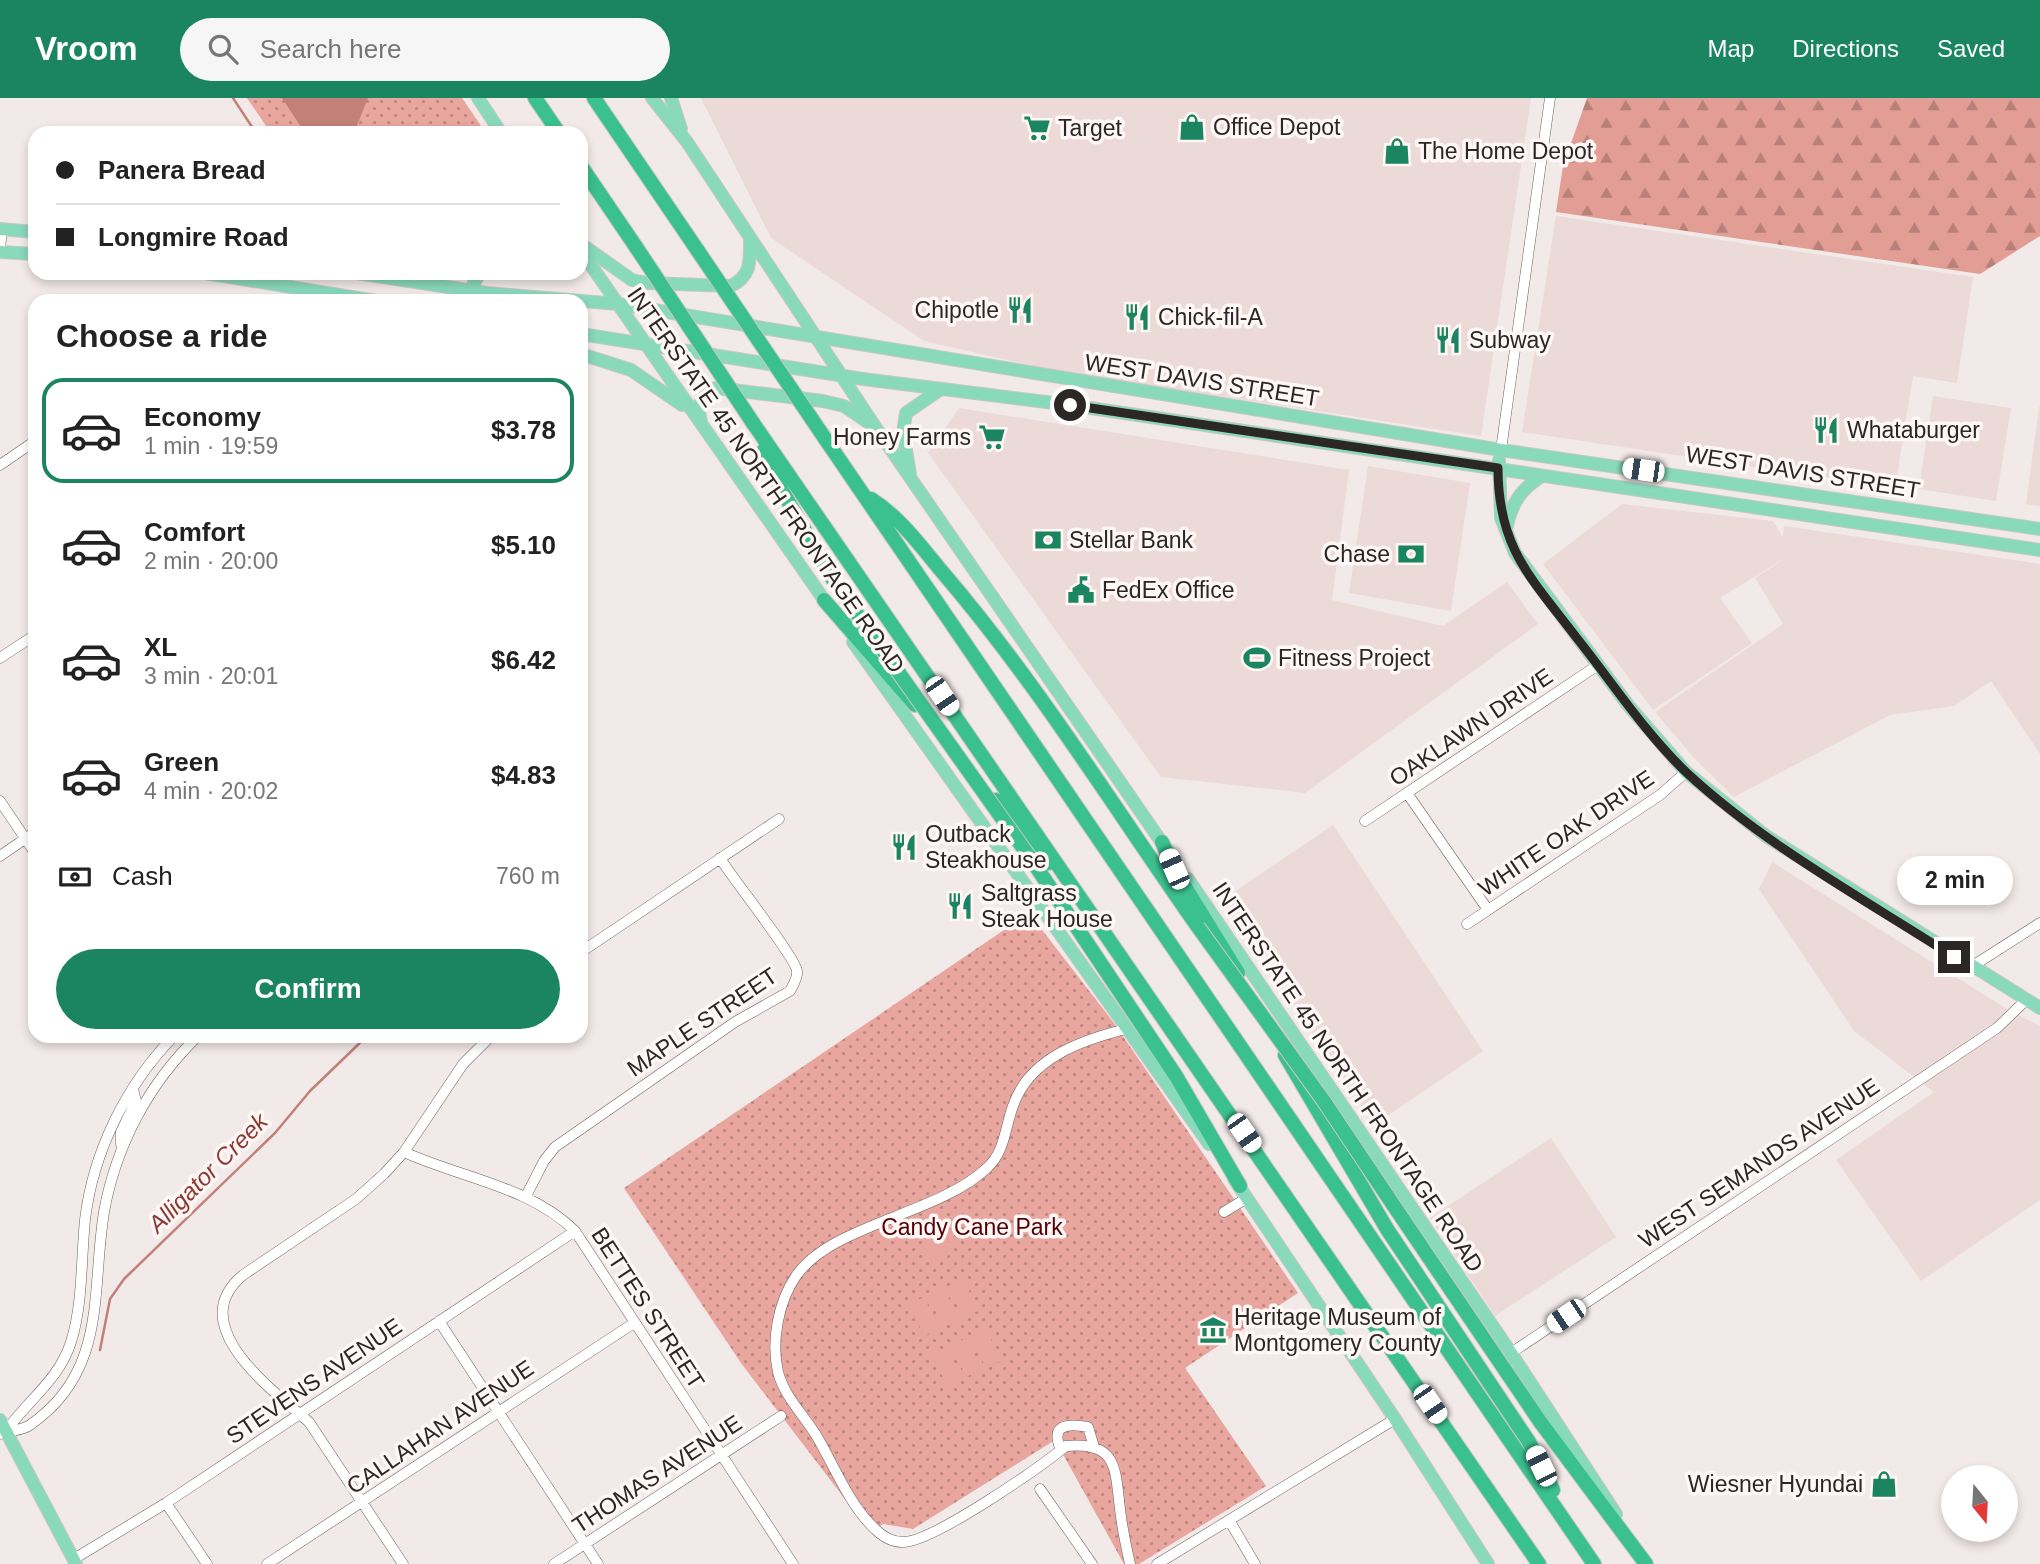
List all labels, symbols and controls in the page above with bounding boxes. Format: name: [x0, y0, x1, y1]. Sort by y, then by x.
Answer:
search box: [180, 18, 670, 81]
text: Vroom: [35, 30, 138, 67]
icon: search: [204, 30, 242, 68]
text: Search here: [260, 34, 401, 64]
text: Map: [1708, 35, 1754, 62]
text: Directions: [1792, 35, 1899, 62]
text: Saved: [1937, 35, 2005, 62]
shop icon: Office Depot: [1177, 112, 1207, 142]
supermarket icon: Target: [1022, 113, 1052, 143]
place label: Office Depot: [1213, 114, 1341, 140]
place label: Target: [1058, 115, 1123, 141]
shop icon: The Home Depot: [1382, 136, 1412, 166]
place label: The Home Depot: [1418, 138, 1594, 164]
text: Panera Bread: [98, 155, 266, 185]
text: Longmire Road: [98, 222, 289, 252]
street label: INTERSTATE 45 NORTH FRONTAGE ROAD: [622, 282, 910, 678]
restaurant icon: Chipotle: [1005, 295, 1035, 325]
place label: Chipotle: [915, 297, 999, 323]
restaurant icon: Chick-fil-A: [1122, 302, 1152, 332]
place label: Chick-fil-A: [1158, 304, 1263, 330]
text: Choose a ride: [56, 318, 268, 354]
restaurant icon: Subway: [1433, 325, 1463, 355]
place label: Subway: [1469, 327, 1551, 353]
street label: WEST DAVIS STREET: [1083, 349, 1321, 411]
route start: [1054, 389, 1086, 421]
icon: car: [60, 399, 123, 462]
text: Economy: [144, 402, 261, 432]
text: $3.78: [491, 415, 556, 445]
restaurant icon: Whataburger: [1811, 415, 1841, 445]
place label: Whataburger: [1847, 417, 1980, 443]
supermarket icon: Honey Farms: [977, 422, 1007, 452]
place label: Honey Farms: [833, 424, 971, 450]
text: 1 min · 19:59: [144, 433, 278, 459]
street label: WEST DAVIS STREET: [1684, 441, 1922, 503]
car: [1621, 457, 1666, 483]
icon: car: [60, 514, 123, 577]
text: Comfort: [144, 517, 245, 547]
bank icon: Stellar Bank: [1033, 525, 1063, 555]
place label: Stellar Bank: [1069, 527, 1194, 553]
text: $5.10: [491, 530, 556, 560]
bank icon: Chase: [1396, 539, 1426, 569]
place label: Chase: [1324, 541, 1390, 567]
text: 2 min · 20:00: [144, 548, 278, 574]
public building icon: FedEx Office: [1066, 575, 1096, 605]
place label: FedEx Office: [1102, 577, 1235, 603]
icon: car: [60, 629, 123, 692]
text: XL: [144, 632, 177, 662]
sports icon: Fitness Project: [1242, 643, 1272, 673]
text: $6.42: [491, 645, 556, 675]
place label: Fitness Project: [1278, 645, 1431, 671]
text: 3 min · 20:01: [144, 663, 278, 689]
street label: OAKLAWN DRIVE: [1385, 663, 1557, 791]
car: [922, 673, 963, 719]
icon: car: [60, 744, 123, 807]
text: Green: [144, 747, 219, 777]
text: $4.83: [491, 760, 556, 790]
street label: WHITE OAK DRIVE: [1473, 765, 1659, 901]
text: 4 min · 20:02: [144, 778, 278, 804]
place label: Outback Steakhouse: [925, 821, 1046, 873]
restaurant icon: Outback Steakhouse: [889, 832, 919, 862]
car: [1156, 846, 1193, 892]
callout: 2 min: [1896, 856, 2012, 904]
icon: cash: [56, 858, 94, 896]
text: Cash: [112, 861, 173, 891]
text: 760 m: [496, 863, 560, 889]
text: 2 min: [1925, 867, 1985, 893]
street label: INTERSTATE 45 NORTH FRONTAGE ROAD: [1207, 877, 1489, 1277]
place label: Saltgrass Steak House: [981, 880, 1113, 932]
restaurant icon: Saltgrass Steak House: [945, 891, 975, 921]
route end: [1938, 941, 1970, 973]
button: Confirm: [56, 949, 560, 1029]
street label: MAPLE STREET: [622, 962, 782, 1082]
street label: WEST SEMANDS AVENUE: [1634, 1073, 1884, 1253]
water label: Alligator Creek: [141, 1106, 274, 1239]
car: [1224, 1110, 1265, 1156]
park label: Candy Cane Park: [881, 1214, 1063, 1240]
street label: BETTES STREET: [586, 1223, 710, 1393]
car: [1543, 1296, 1590, 1336]
place label: Heritage Museum of Montgomery County: [1234, 1304, 1442, 1356]
street label: STEVENS AVENUE: [222, 1313, 406, 1449]
museum icon: Heritage Museum of Montgomery County: [1198, 1315, 1228, 1345]
street label: CALLAHAN AVENUE: [342, 1355, 538, 1499]
car: [1410, 1381, 1451, 1427]
street label: THOMAS AVENUE: [568, 1410, 746, 1538]
car: [1523, 1443, 1560, 1489]
north arrow: [1941, 1465, 2018, 1542]
map controls: [1941, 1465, 2018, 1542]
shop icon: Wiesner Hyundai: [1869, 1469, 1899, 1499]
place label: Wiesner Hyundai: [1688, 1471, 1863, 1497]

